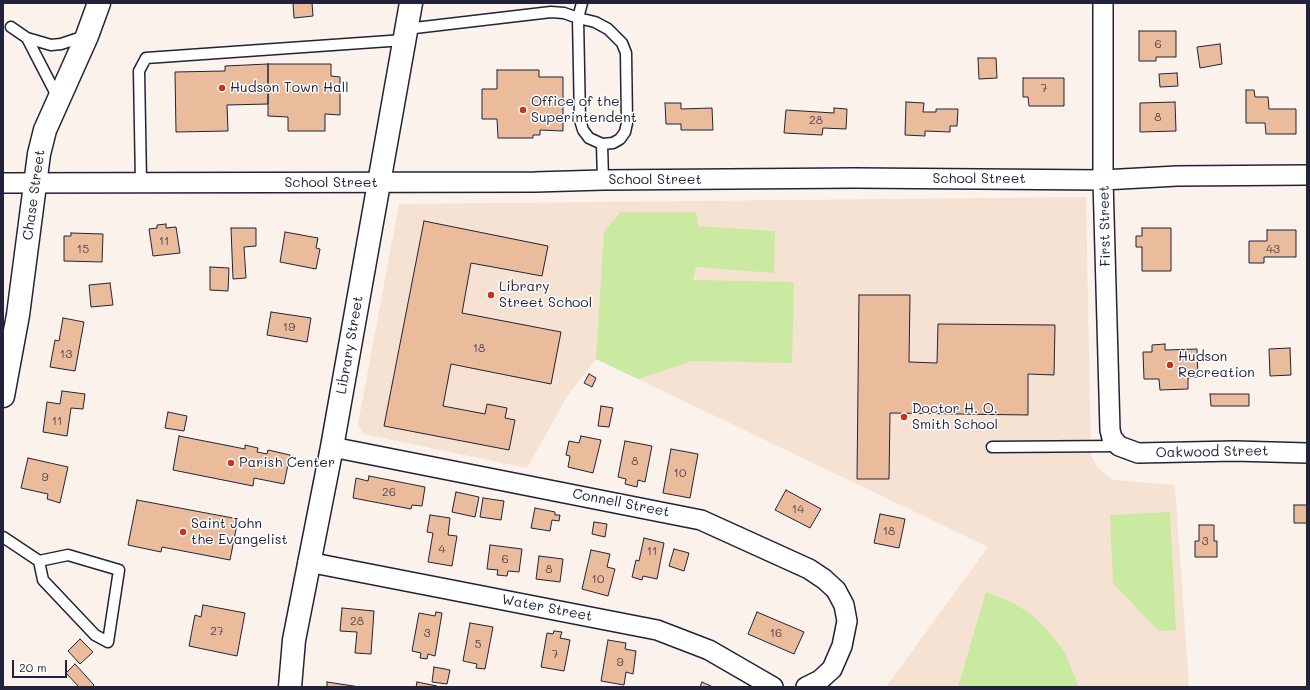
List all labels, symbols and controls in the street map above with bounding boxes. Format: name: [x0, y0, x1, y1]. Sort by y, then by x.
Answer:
house number: 6: [1154, 37, 1162, 51]
place label: Hudson Town Hall: [230, 80, 349, 96]
house number: 7: [1041, 81, 1047, 95]
marker: Hudson Town Hall: [217, 83, 227, 93]
place label: Office of the Superintendent: [531, 94, 637, 126]
marker: Office of the Superintendent: [518, 105, 528, 115]
house number: 8: [1154, 110, 1162, 124]
house number: 28: [809, 113, 823, 127]
street label: Chase Street: [19, 149, 49, 241]
street label: School Street: [932, 171, 1026, 187]
street label: School Street: [608, 172, 702, 188]
street label: School Street: [284, 175, 378, 191]
street label: First Street: [1096, 185, 1114, 267]
house number: 11: [159, 234, 169, 248]
house number: 15: [77, 242, 89, 256]
house number: 43: [1266, 242, 1280, 256]
place label: Library Street School: [499, 279, 592, 312]
marker: Library Street School: [486, 290, 496, 300]
street label: Library Street: [333, 294, 367, 396]
house number: 19: [283, 320, 295, 334]
house number: 18: [473, 341, 485, 355]
house number: 13: [60, 347, 72, 361]
place label: Hudson Recreation: [1178, 349, 1255, 382]
marker: Hudson Recreation: [1165, 360, 1175, 370]
place label: Doctor H. O. Smith School: [912, 401, 998, 434]
marker: Doctor H. O. Smith School: [899, 412, 909, 422]
house number: 11: [52, 414, 62, 428]
street label: Oakwood Street: [1156, 443, 1268, 461]
house number: 8: [631, 454, 639, 468]
place label: Parish Center: [239, 455, 335, 471]
marker: Parish Center: [226, 458, 236, 468]
house number: 10: [674, 466, 686, 480]
house number: 9: [41, 470, 49, 484]
house number: 26: [382, 485, 396, 499]
street label: Connell Street: [571, 485, 671, 521]
house number: 14: [792, 502, 804, 516]
place label: Saint John the Evangelist: [191, 516, 288, 548]
house number: 18: [883, 524, 895, 538]
marker: Saint John the Evangelist: [178, 527, 188, 537]
house number: 3: [1201, 534, 1209, 548]
house number: 4: [438, 542, 446, 556]
house number: 11: [647, 544, 657, 558]
house number: 6: [501, 552, 509, 566]
house number: 8: [545, 562, 553, 576]
house number: 10: [592, 572, 604, 586]
street label: Water Street: [500, 591, 594, 625]
house number: 28: [350, 614, 364, 628]
house number: 27: [210, 624, 224, 638]
house number: 3: [423, 626, 431, 640]
house number: 16: [770, 626, 782, 640]
house number: 5: [475, 637, 481, 651]
house number: 7: [552, 647, 558, 661]
scale bar: [14, 652, 69, 678]
house number: 9: [616, 655, 624, 669]
text: 20 m: [19, 659, 47, 675]

